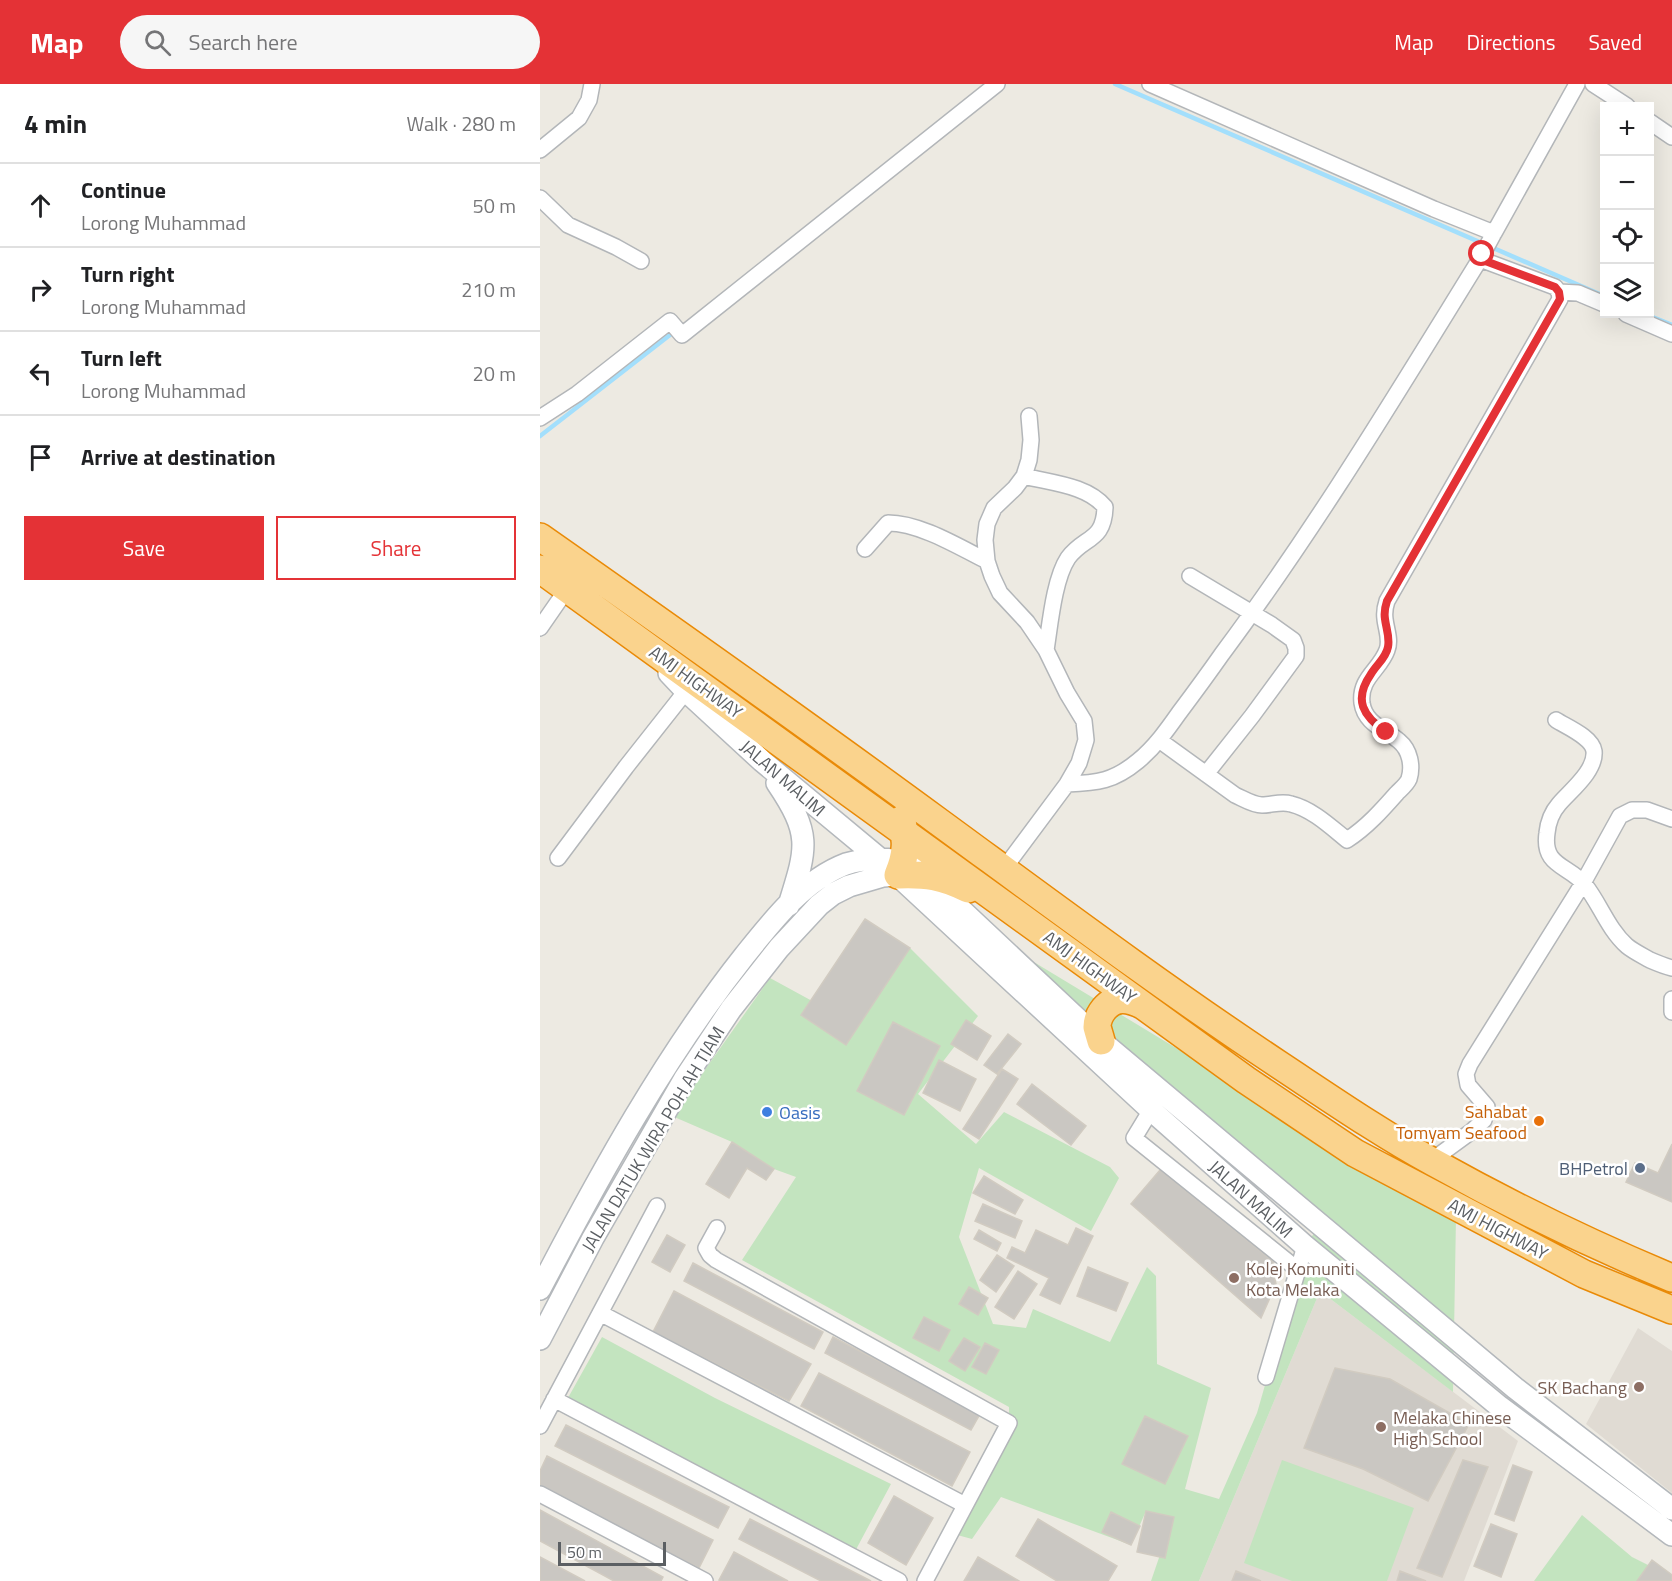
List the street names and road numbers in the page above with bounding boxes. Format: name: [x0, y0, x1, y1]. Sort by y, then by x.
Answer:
street label: AMJ HIGHWAY: [644, 639, 749, 725]
street label: JALAN MALIM: [734, 733, 832, 823]
street label: AMJ HIGHWAY: [1038, 924, 1143, 1010]
street label: JALAN DATUK WIRA POH AH TIAM: [575, 1021, 731, 1257]
street label: JALAN MALIM: [1203, 1154, 1299, 1244]
street label: AMJ HIGHWAY: [1443, 1191, 1553, 1267]

